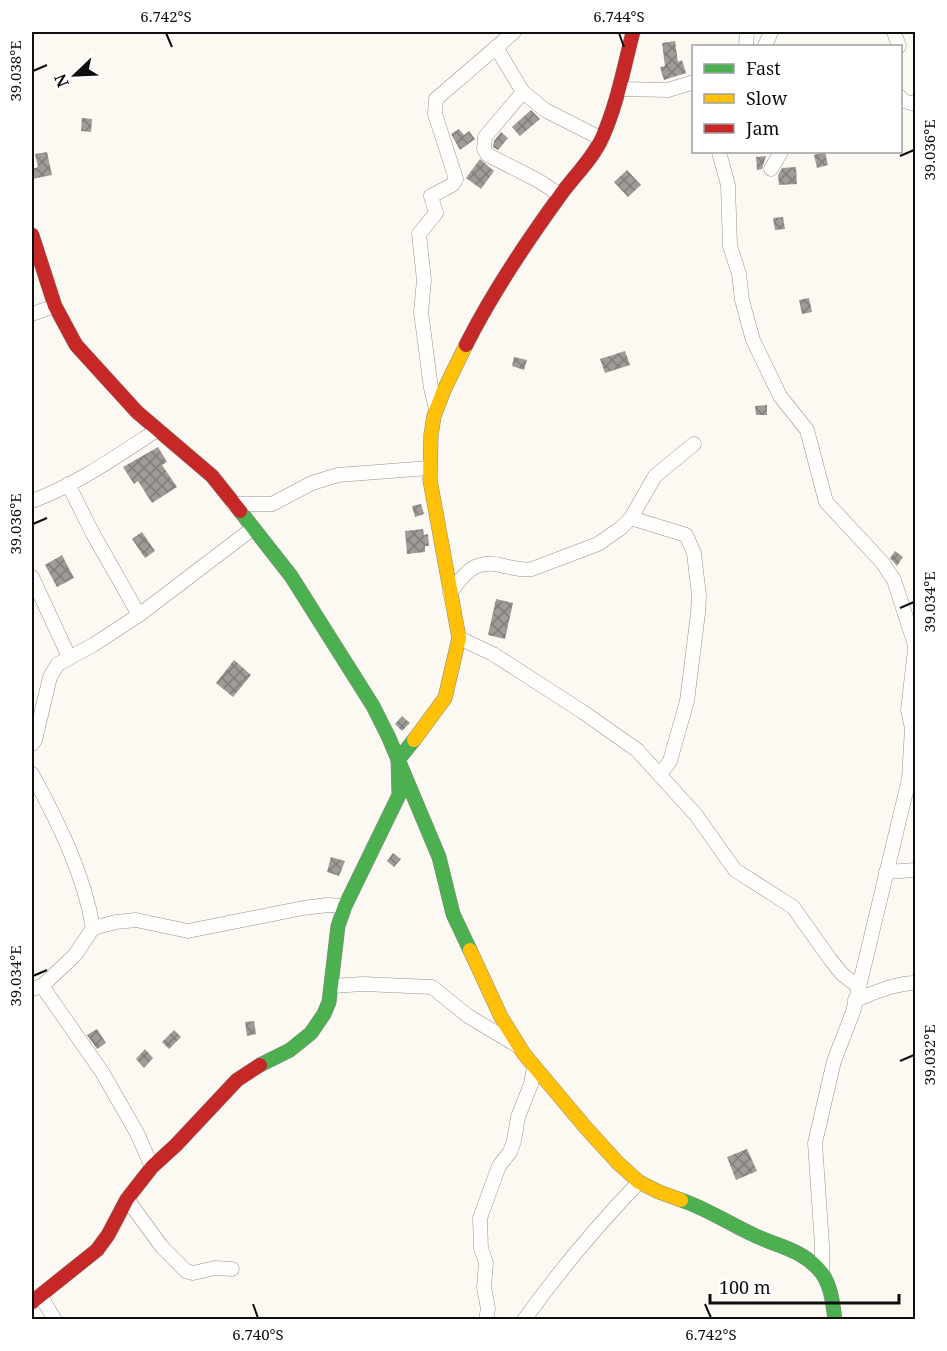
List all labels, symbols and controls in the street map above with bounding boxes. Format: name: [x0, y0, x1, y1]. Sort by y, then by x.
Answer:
text: 6.742°S: [140, 6, 192, 26]
text: 6.744°S: [593, 6, 645, 26]
text: 39.038°E: [5, 40, 25, 102]
north arrow: [45, 45, 105, 105]
legend: [692, 45, 902, 153]
text: Fast: [746, 56, 781, 80]
text: N: [48, 70, 74, 91]
text: Slow: [746, 86, 788, 110]
text: Jam: [745, 116, 780, 140]
text: 39.036°E: [919, 119, 939, 181]
text: 39.036°E: [5, 493, 25, 555]
text: 39.034°E: [919, 571, 939, 633]
text: 39.034°E: [5, 945, 25, 1007]
text: 39.032°E: [919, 1024, 939, 1086]
scale bar: [710, 1267, 899, 1305]
text: 100 m: [719, 1275, 771, 1299]
text: 6.740°S: [232, 1324, 284, 1344]
text: 6.742°S: [685, 1324, 737, 1344]

